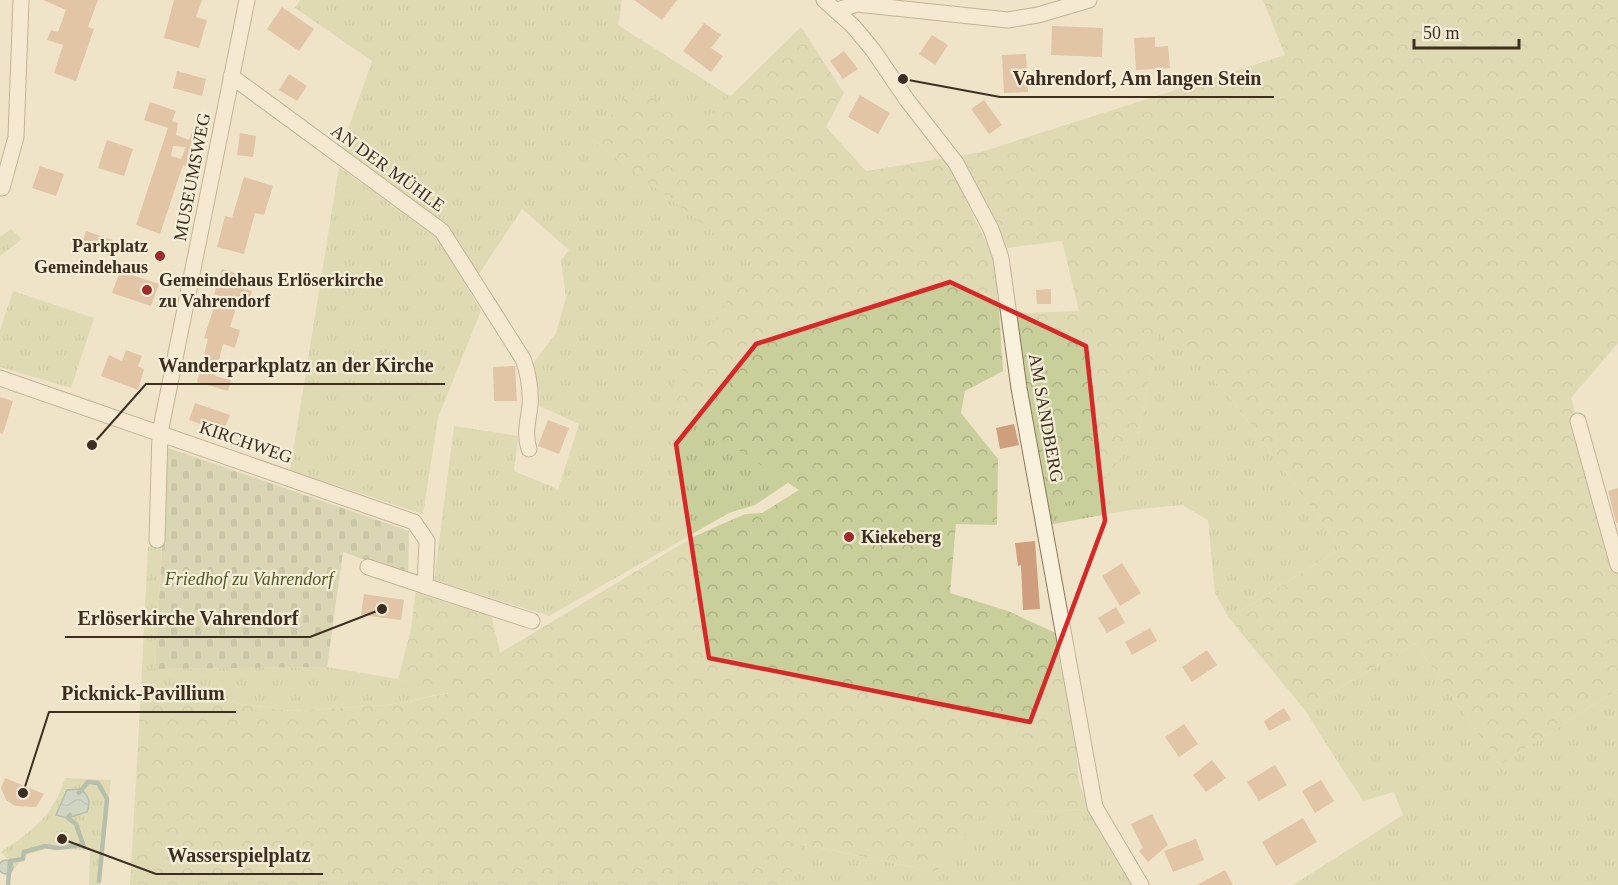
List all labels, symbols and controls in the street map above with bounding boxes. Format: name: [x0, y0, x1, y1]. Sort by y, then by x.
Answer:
scale bar: [1414, 12, 1519, 50]
text: 50 m: [1423, 23, 1460, 43]
callout: Vahrendorf, Am langen Stein: [1000, 59, 1274, 97]
text: Vahrendorf, Am langen Stein: [1013, 67, 1261, 90]
street label: MUSEUMSWEG: [170, 111, 214, 243]
street label: AN DER MÜHLE: [328, 120, 448, 216]
place label: Parkplatz Gemeindehaus: [34, 236, 148, 277]
marker: Parkplatz Gemeindehaus: [153, 249, 167, 263]
place label: Gemeindehaus Erlöserkirche zu Vahrendorf: [159, 270, 383, 311]
marker: Gemeindehaus Erlöserkirche zu Vahrendorf: [140, 283, 154, 297]
callout: Wanderparkplatz an der Kirche: [146, 346, 445, 384]
street label: AM SANDBERG: [1025, 352, 1067, 484]
text: Wanderparkplatz an der Kirche: [158, 354, 434, 377]
street label: KIRCHWEG: [197, 417, 295, 467]
place label: Kiekeberg: [861, 527, 941, 547]
marker: Kiekeberg: [842, 530, 856, 544]
park label: Friedhof zu Vahrendorf: [164, 569, 336, 589]
callout: Erlöserkirche Vahrendorf: [65, 599, 310, 637]
text: Erlöserkirche Vahrendorf: [78, 607, 299, 629]
callout: Picknick-Pavillium: [49, 674, 236, 712]
text: Picknick-Pavillium: [61, 682, 225, 704]
callout: Wasserspielplatz: [156, 836, 323, 874]
text: Wasserspielplatz: [167, 844, 311, 867]

